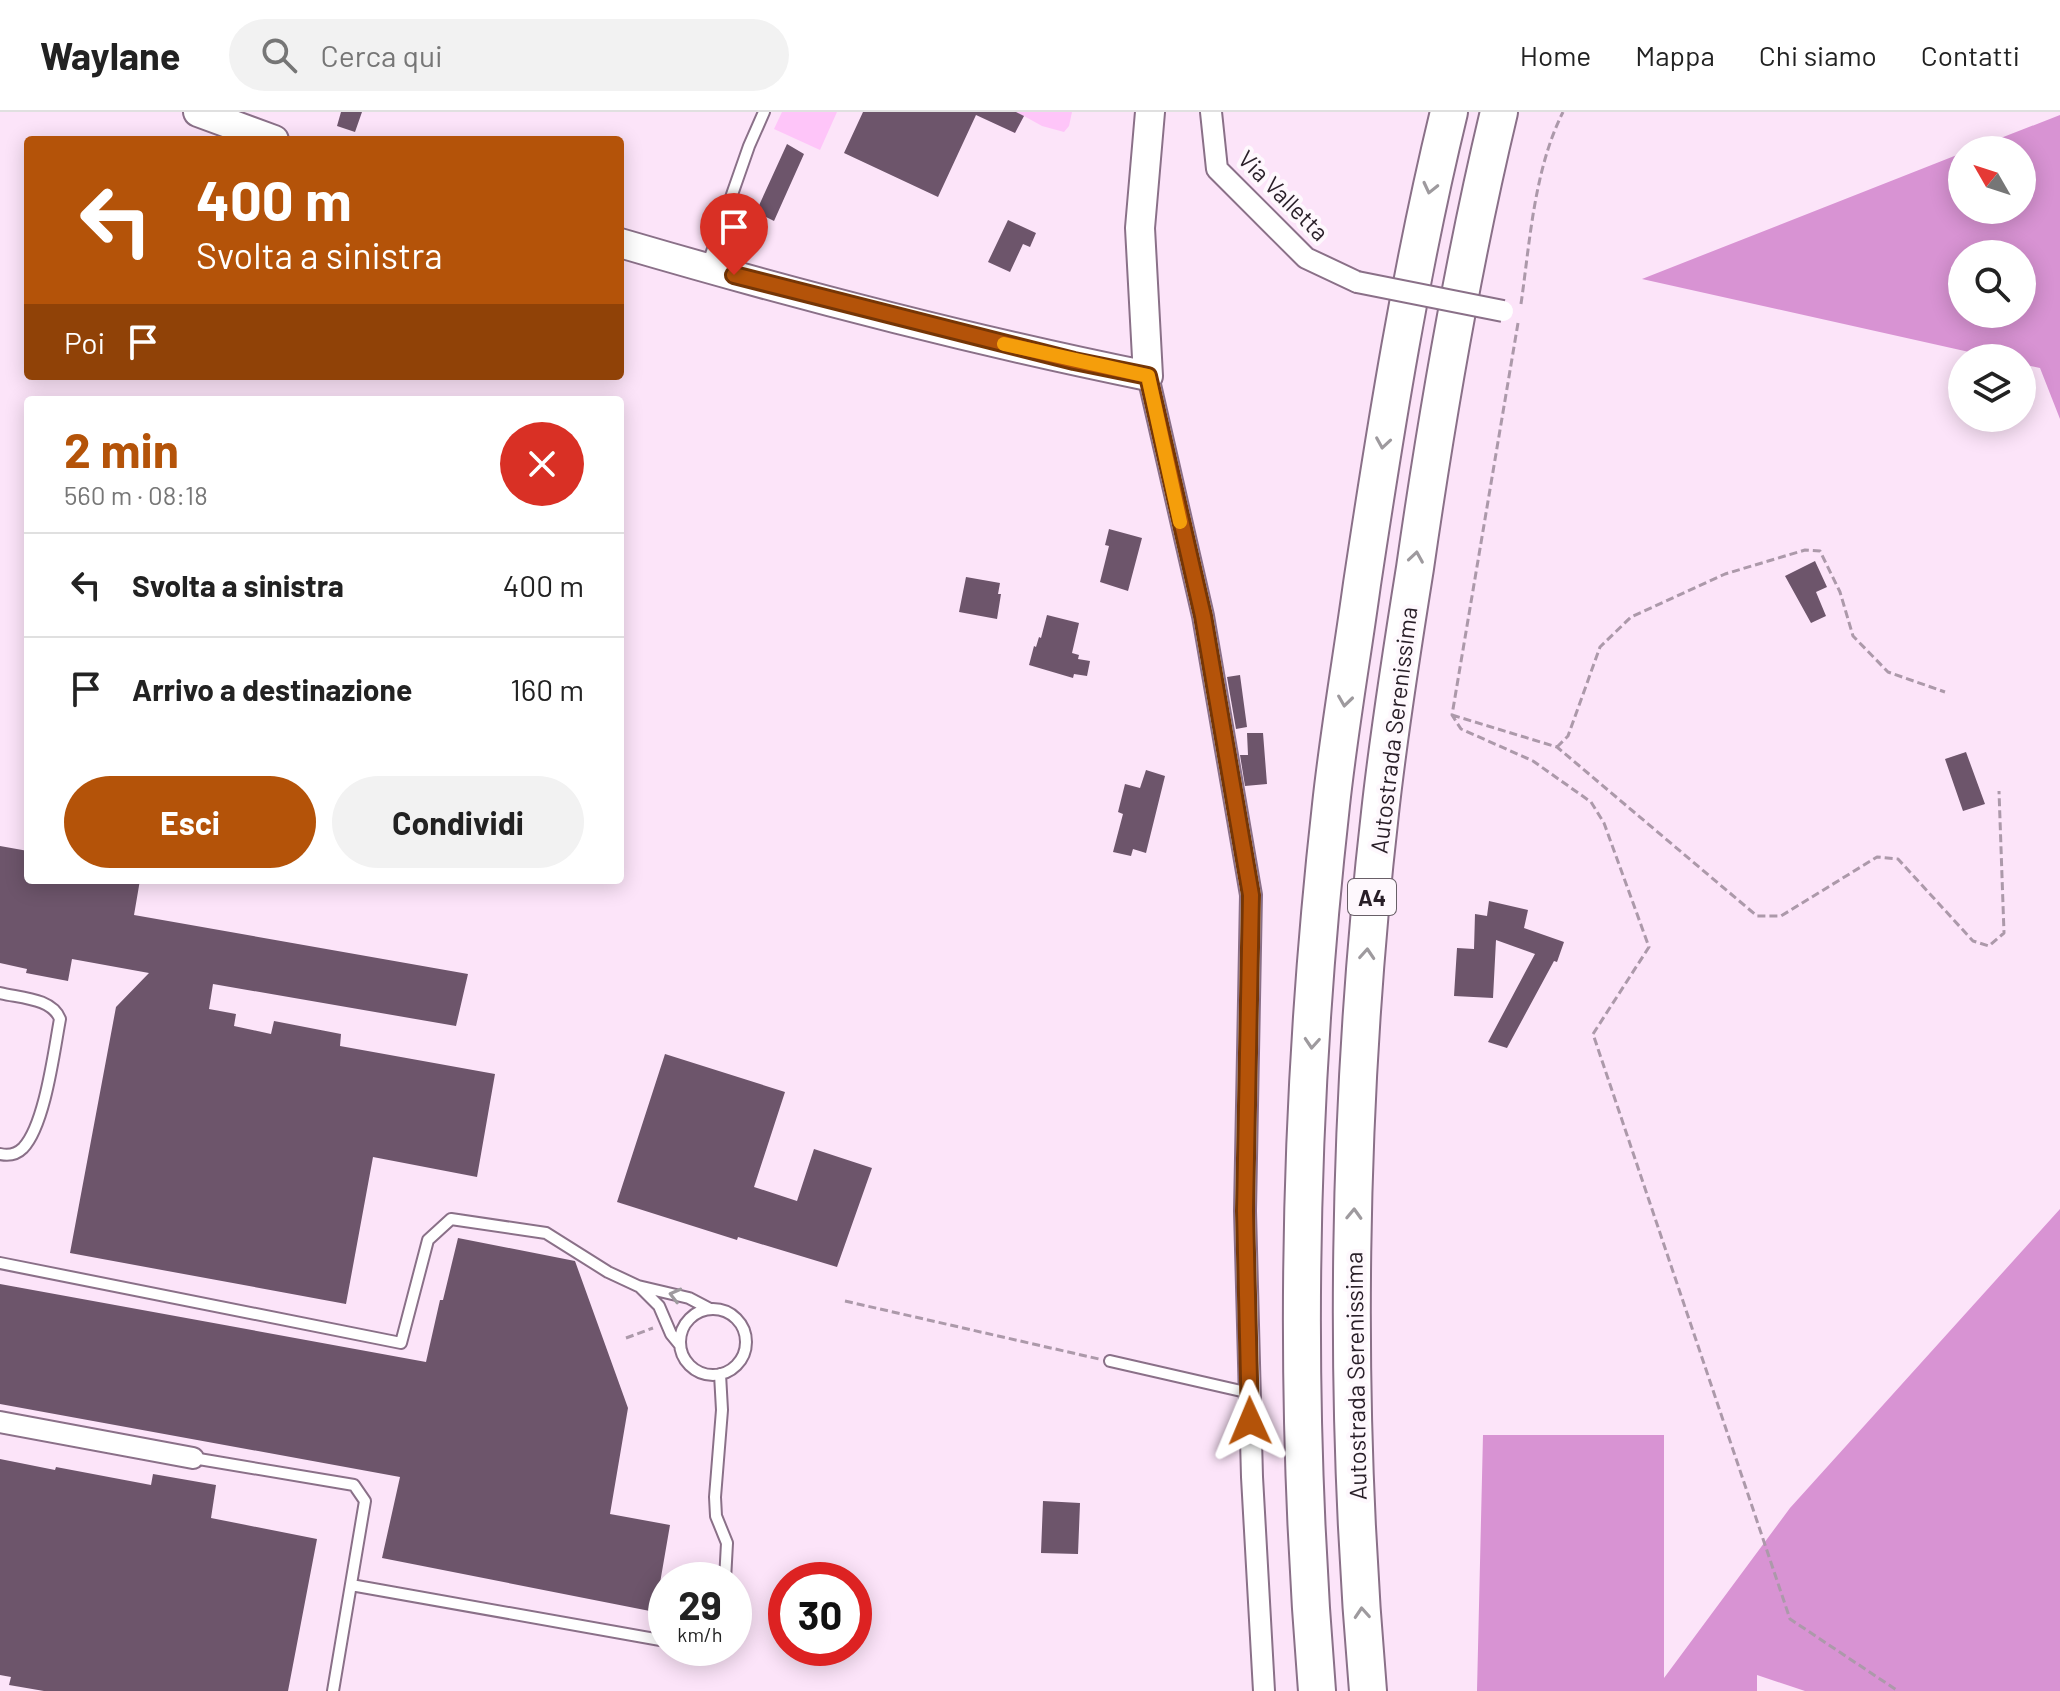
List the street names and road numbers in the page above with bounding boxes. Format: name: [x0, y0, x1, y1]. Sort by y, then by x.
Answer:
street label: Via Valletta: [1233, 144, 1335, 246]
street label: Autostrada Serenissima: [1363, 605, 1423, 855]
road number: A4: [1348, 879, 1396, 915]
street label: Autostrada Serenissima: [1338, 1252, 1372, 1500]

